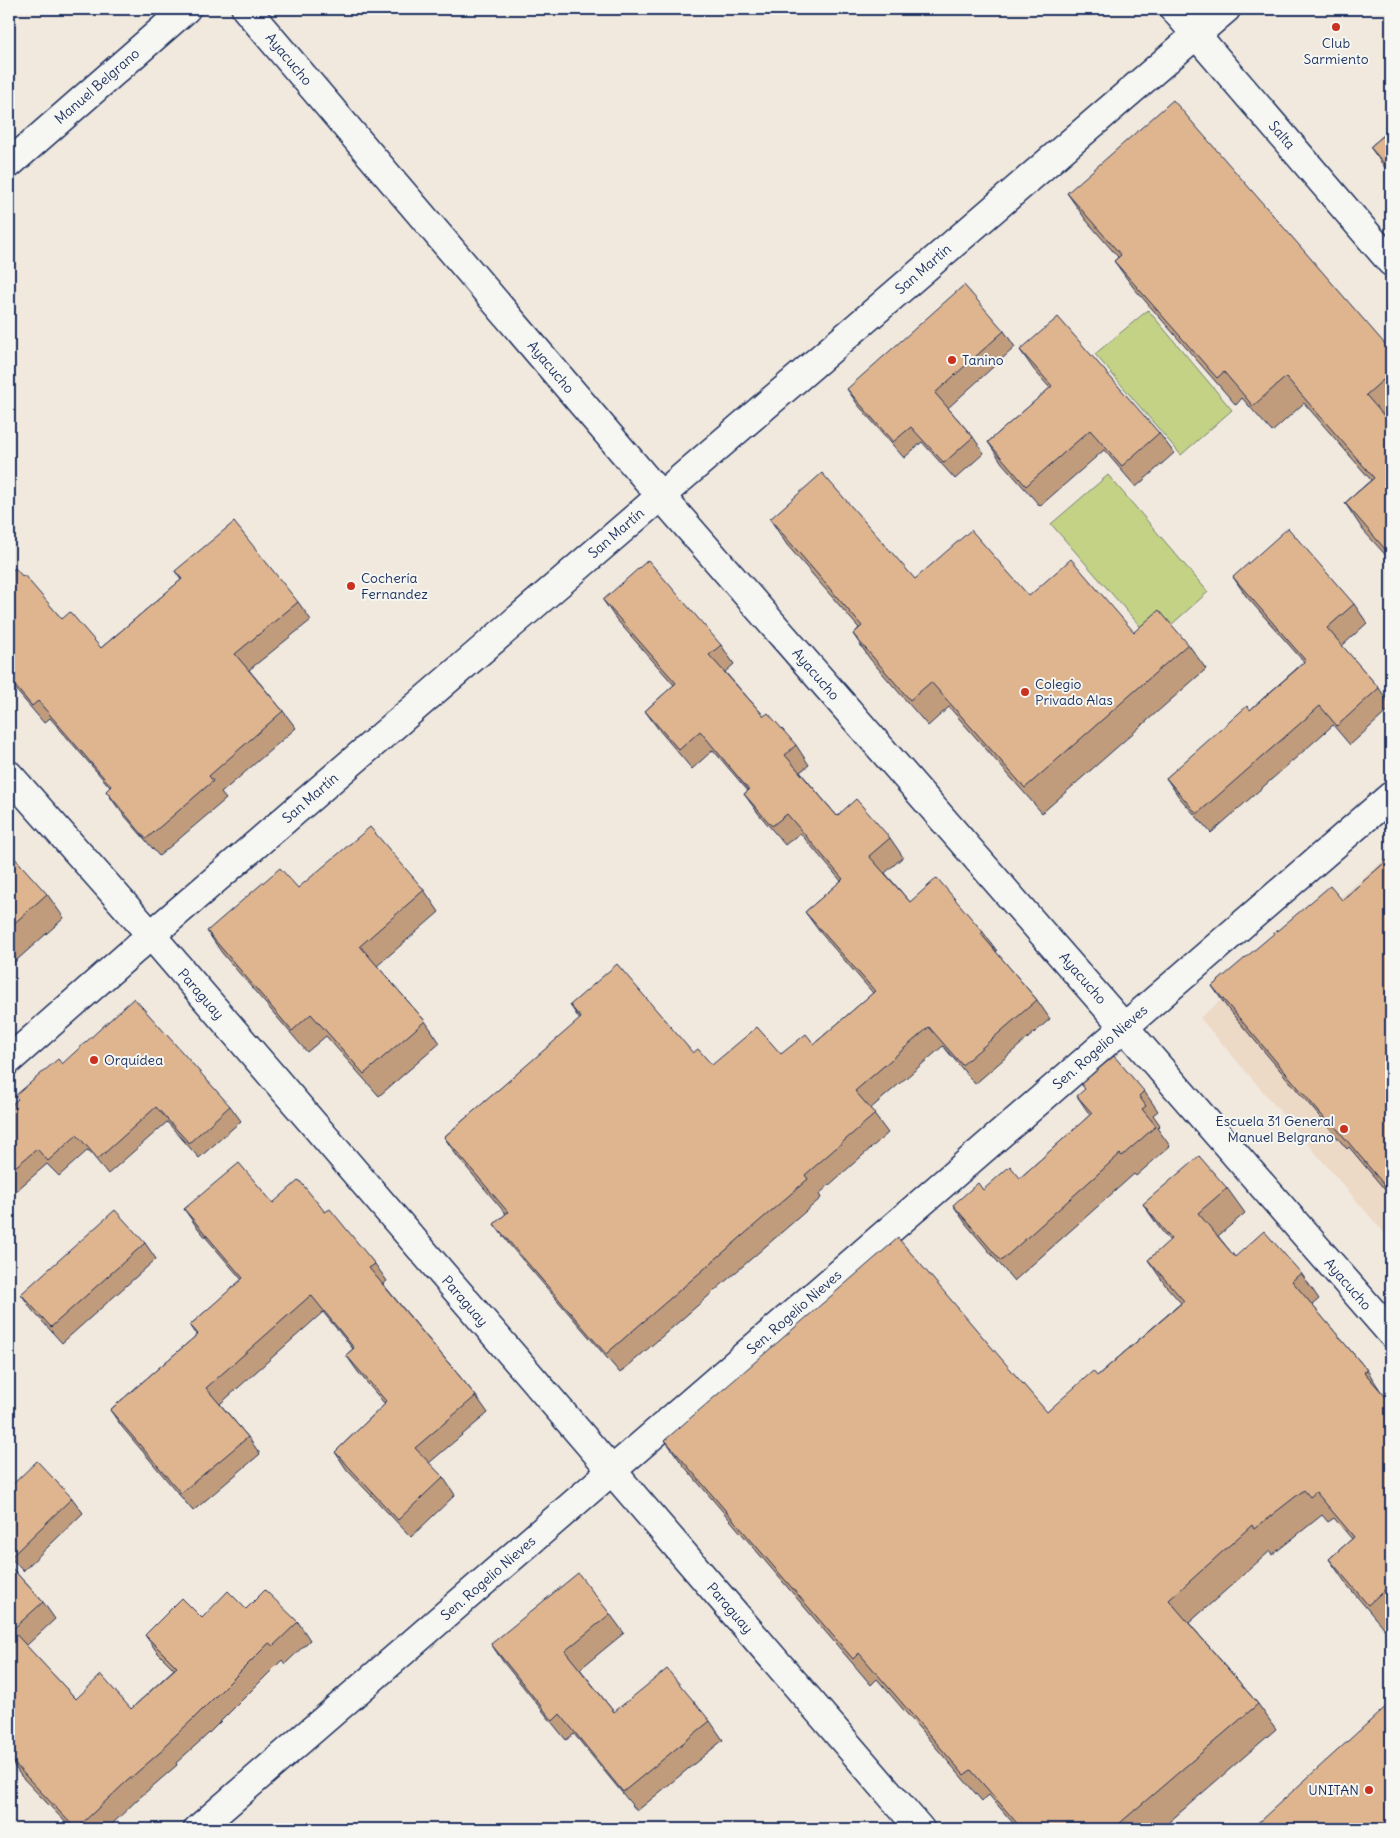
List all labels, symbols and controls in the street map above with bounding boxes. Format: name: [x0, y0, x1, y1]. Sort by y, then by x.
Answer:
marker: Club Sarmiento: [1330, 21, 1342, 33]
street label: Ayacucho: [262, 29, 316, 89]
place label: Club Sarmiento: [1303, 34, 1369, 68]
street label: Manuel Belgrano: [51, 44, 143, 128]
street label: Salta: [1265, 117, 1299, 153]
street label: San Martín: [891, 240, 955, 298]
street label: Ayacucho: [524, 337, 578, 397]
place label: Tanino: [962, 351, 1004, 369]
marker: Tanino: [946, 354, 958, 366]
street label: San Martín: [584, 504, 648, 562]
place label: Cochería Fernandez: [361, 569, 428, 603]
marker: Cochería Fernandez: [345, 580, 357, 592]
street label: Ayacucho: [788, 644, 844, 704]
place label: Colegio Privado Alas: [1035, 675, 1113, 709]
marker: Colegio Privado Alas: [1019, 686, 1031, 698]
street label: San Martín: [278, 769, 342, 827]
street label: Ayacucho: [1055, 948, 1111, 1008]
street label: Paraguay: [174, 965, 228, 1023]
street label: Sen. Rogelio Nieves: [1049, 1001, 1151, 1093]
place label: Orquídea: [104, 1051, 163, 1069]
marker: Orquídea: [88, 1054, 100, 1066]
place label: Escuela 31 General Manuel Belgrano: [1215, 1112, 1334, 1146]
marker: Escuela 31 General Manuel Belgrano: [1338, 1123, 1350, 1135]
street label: Ayacucho: [1320, 1254, 1376, 1314]
street label: Sen. Rogelio Nieves: [743, 1266, 845, 1358]
street label: Paraguay: [438, 1272, 492, 1330]
street label: Sen. Rogelio Nieves: [437, 1532, 539, 1624]
street label: Paraguay: [703, 1579, 757, 1637]
place label: UNITAN: [1308, 1781, 1359, 1799]
marker: UNITAN: [1363, 1784, 1375, 1796]

